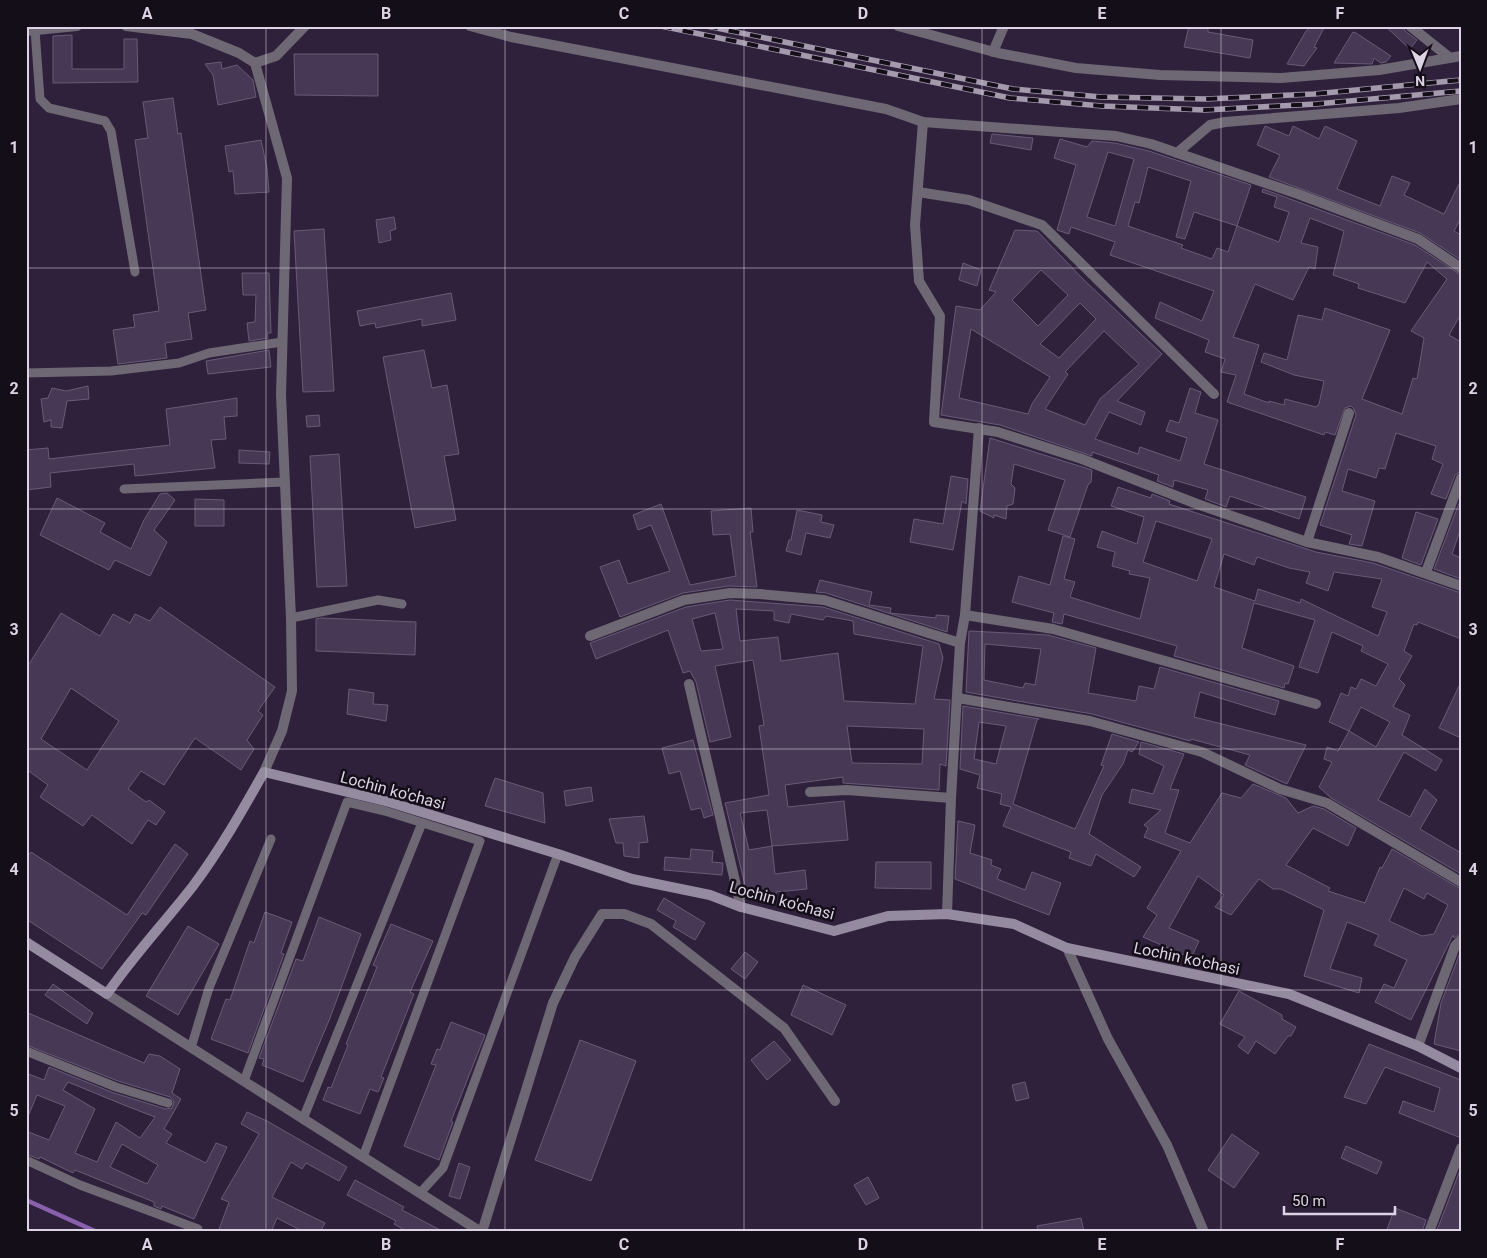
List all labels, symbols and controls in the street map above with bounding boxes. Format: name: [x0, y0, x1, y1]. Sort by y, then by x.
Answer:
text: A: [142, 4, 153, 23]
text: B: [381, 4, 391, 23]
text: C: [619, 4, 629, 23]
text: D: [858, 4, 868, 23]
text: E: [1098, 4, 1107, 23]
text: F: [1336, 4, 1345, 23]
north arrow: [1394, 42, 1444, 92]
text: N: [1415, 73, 1425, 89]
text: 1: [9, 138, 19, 157]
text: 1: [1468, 138, 1478, 157]
text: 2: [9, 379, 19, 398]
text: 2: [1468, 379, 1478, 398]
text: 3: [9, 620, 19, 639]
text: 3: [1468, 620, 1478, 639]
street label: Lochin ko'chasi: [338, 767, 448, 814]
text: 4: [9, 860, 19, 879]
text: 4: [1468, 860, 1478, 879]
street label: Lochin ko'chasi: [727, 877, 837, 924]
street label: Lochin ko'chasi: [1132, 938, 1242, 979]
text: 5: [9, 1101, 19, 1120]
text: 5: [1468, 1101, 1478, 1120]
scale bar: [1284, 1183, 1396, 1215]
text: 50 m: [1292, 1192, 1326, 1210]
text: A: [142, 1235, 153, 1254]
text: B: [381, 1235, 391, 1254]
text: C: [619, 1235, 629, 1254]
text: D: [858, 1235, 868, 1254]
text: E: [1098, 1235, 1107, 1254]
text: F: [1336, 1235, 1345, 1254]

